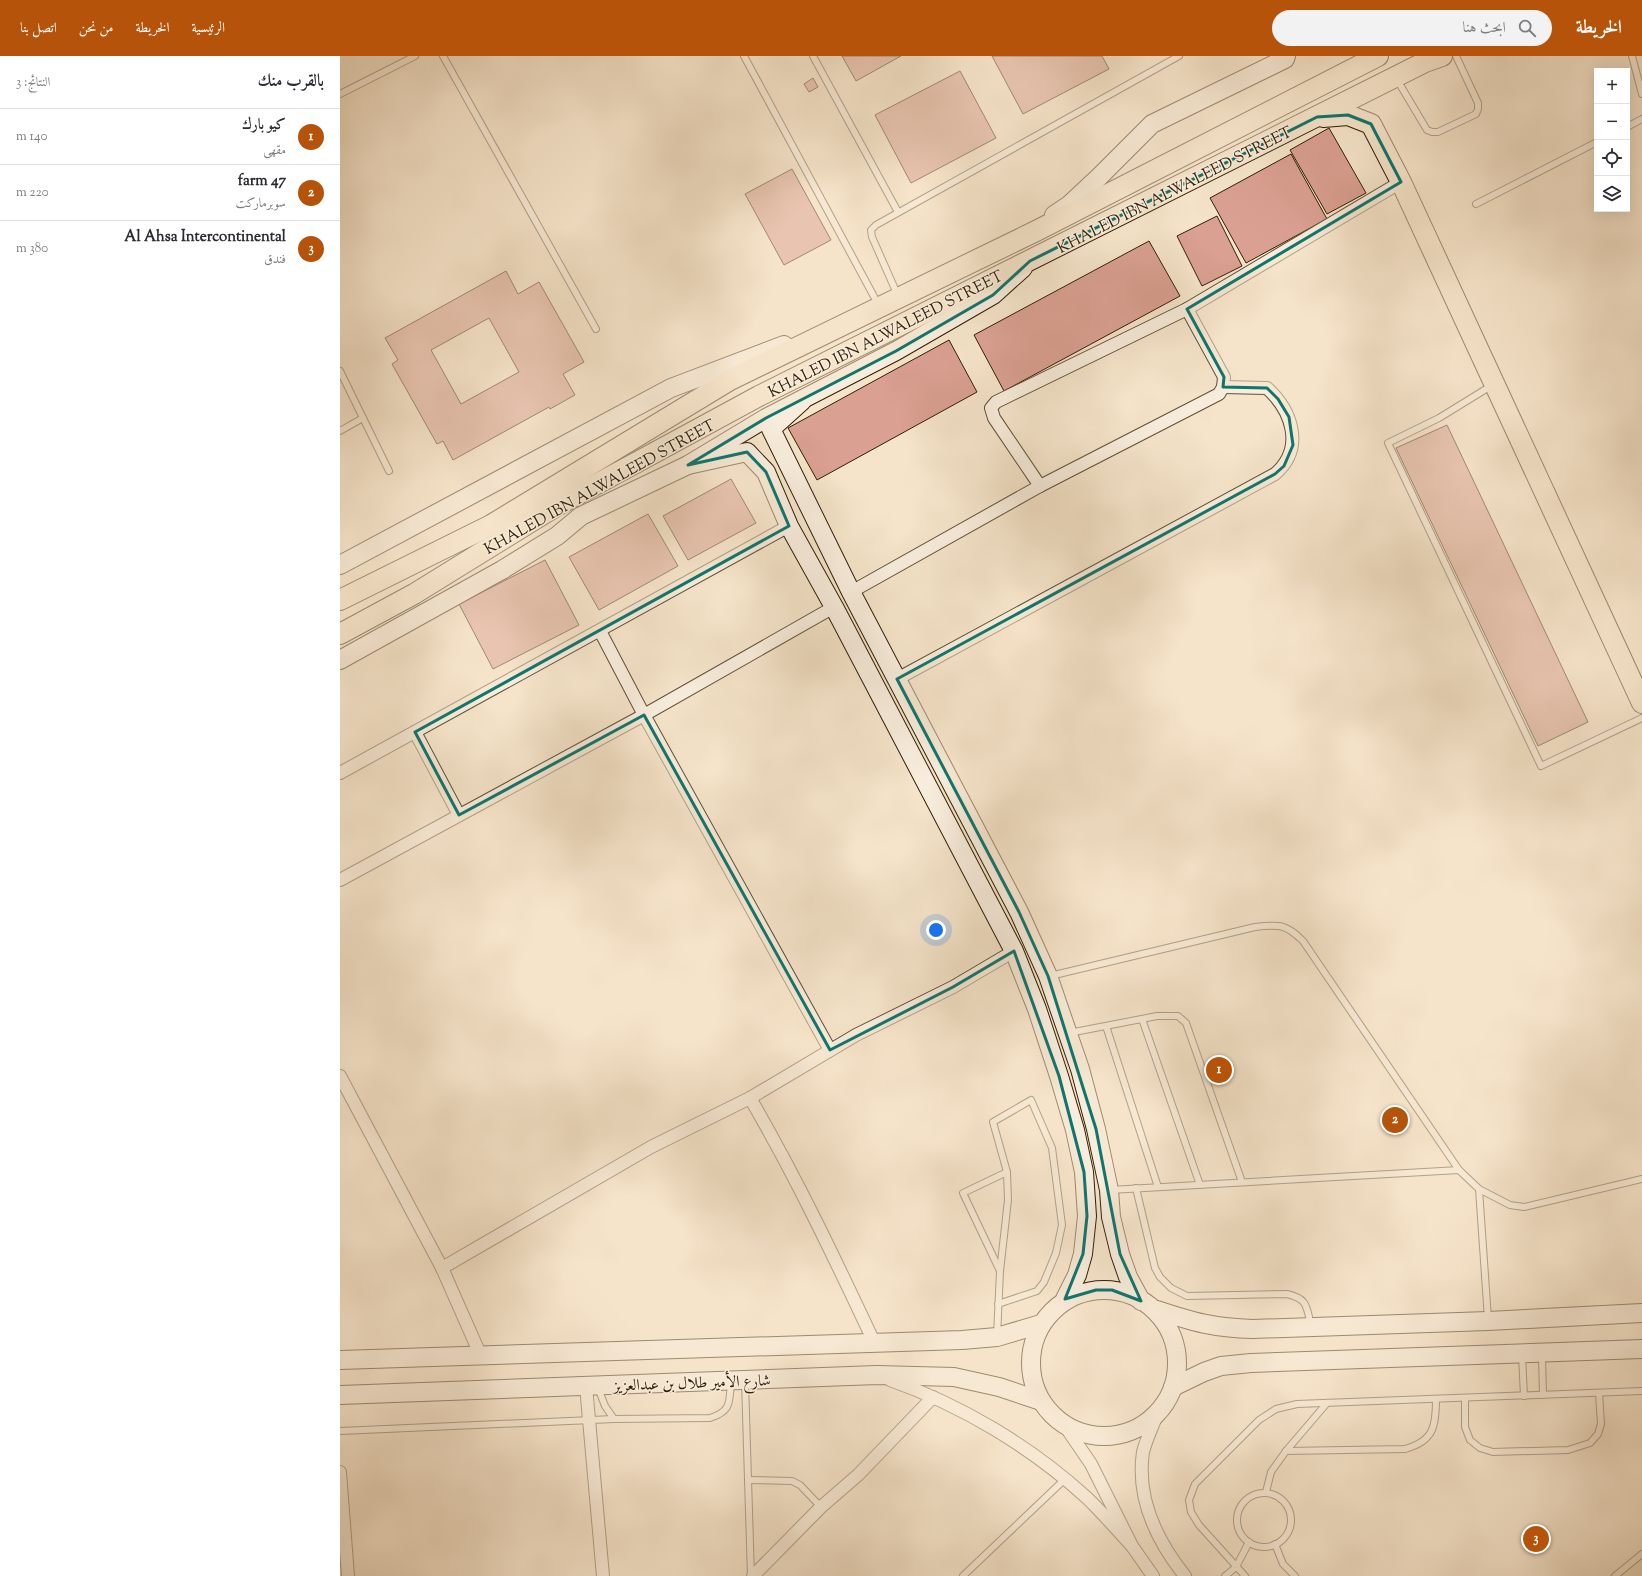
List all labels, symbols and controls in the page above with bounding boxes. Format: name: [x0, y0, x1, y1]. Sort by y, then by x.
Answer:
search box: [1272, 10, 1552, 46]
text: الخريطة: [1576, 15, 1622, 42]
icon: search: [1516, 17, 1538, 39]
text: ابحث هنا: [1463, 18, 1506, 39]
text: اتصل بنا: [20, 19, 57, 39]
text: من نحن: [79, 19, 113, 39]
text: الخريطة: [135, 19, 170, 39]
text: الرئيسية: [192, 19, 225, 39]
map controls: [1594, 68, 1630, 212]
button: +: [1594, 68, 1630, 104]
text: بالقرب منك: [258, 70, 324, 94]
text: النتائج: 3: [16, 74, 50, 92]
button: −: [1594, 104, 1630, 140]
text: كيو بارك: [242, 115, 286, 136]
street label: KHALED IBN ALWALEED STREET: [1054, 122, 1297, 261]
text: 140 m: [16, 128, 47, 146]
text: 1: [309, 128, 313, 146]
button: locate: [1594, 140, 1630, 176]
text: مقهى: [263, 142, 286, 160]
text: farm 47: [238, 171, 286, 192]
button: layers: [1594, 176, 1630, 212]
text: 220 m: [16, 184, 49, 202]
text: 2: [308, 184, 314, 202]
text: سوبرماركت: [236, 195, 286, 213]
text: Al Ahsa Intercontinental: [124, 227, 286, 248]
text: 380 m: [16, 240, 48, 258]
text: 3: [308, 240, 314, 258]
text: فندق: [264, 251, 286, 269]
street label: KHALED IBN ALWALEED STREET: [765, 266, 1008, 405]
street label: KHALED IBN ALWALEED STREET: [480, 415, 720, 562]
your location: [926, 920, 946, 940]
pin: 1: [1206, 1055, 1232, 1085]
pin: 2: [1382, 1105, 1408, 1135]
street label: شارع الأمير طلال بن عبدالعزيز: [611, 1368, 771, 1399]
pin: 3: [1523, 1524, 1549, 1554]

